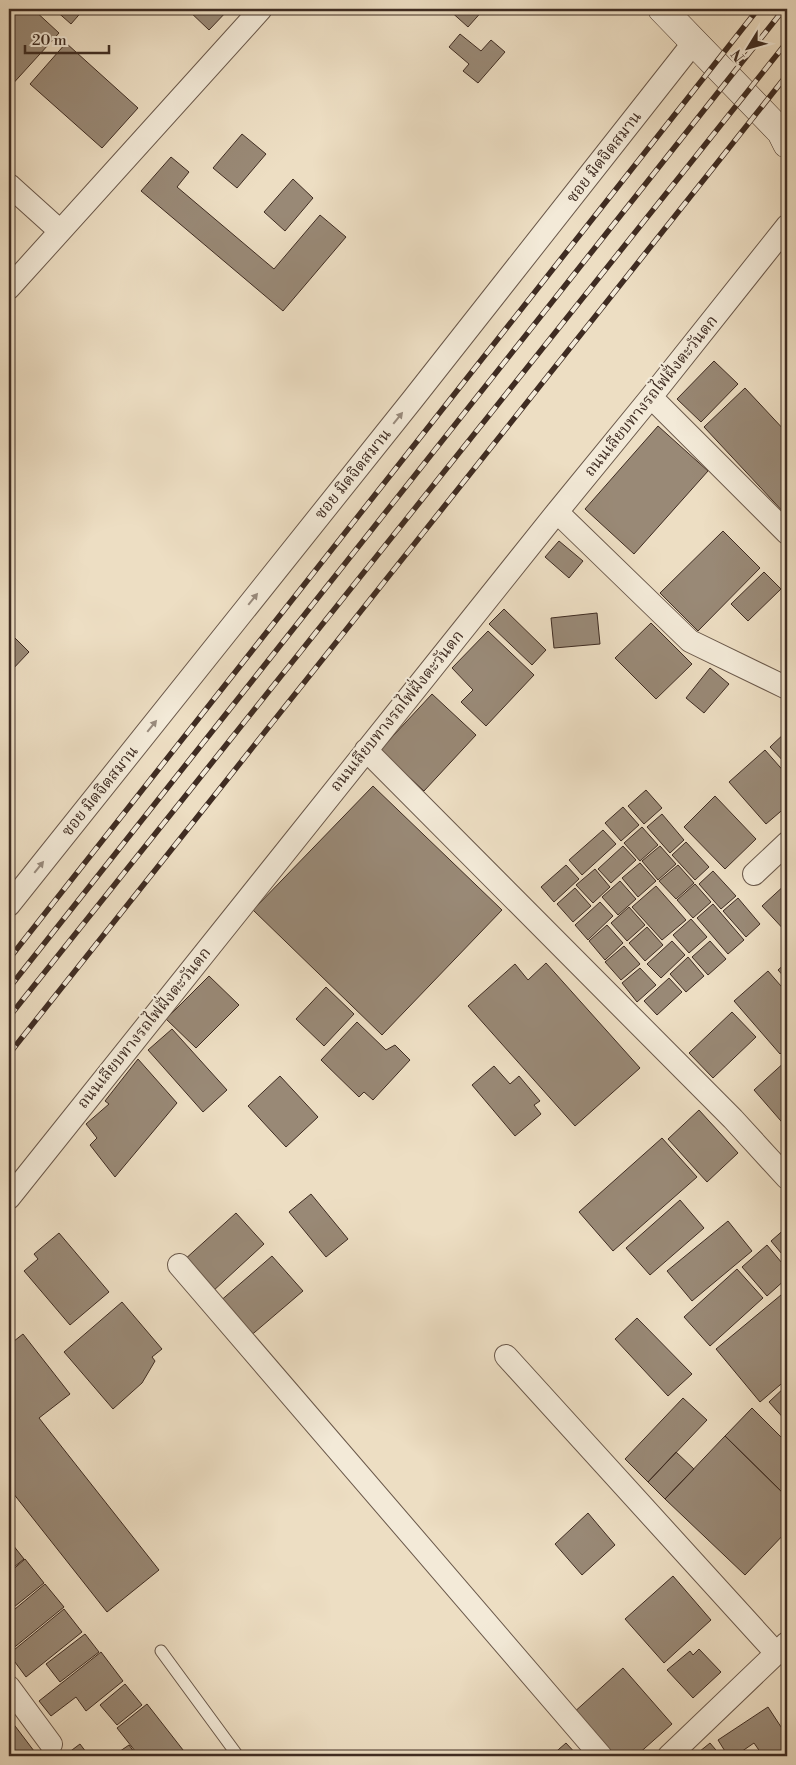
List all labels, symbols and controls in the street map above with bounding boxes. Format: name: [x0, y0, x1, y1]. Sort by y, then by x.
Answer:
scale bar: [25, 22, 109, 54]
north arrow: [724, 22, 774, 72]
text: 20 m: [32, 31, 67, 50]
text: N: [728, 45, 749, 65]
street label: ซอย มิตจิตสมาน: [562, 107, 646, 207]
street label: ถนนเลียบทางรถไฟฝั่งตะวันตก: [578, 310, 722, 481]
one-way arrow: [393, 411, 404, 424]
street label: ซอย มิตจิตสมาน: [310, 425, 396, 523]
one-way arrow: [248, 593, 259, 606]
street label: ถนนเลียบทางรถไฟฝั่งตะวันตก: [324, 625, 468, 796]
one-way arrow: [146, 720, 157, 733]
street label: ซอย มิตจิตสมาน: [57, 742, 143, 840]
one-way arrow: [34, 860, 45, 873]
street label: ถนนเลียบทางรถไฟฝั่งตะวันตก: [71, 942, 215, 1113]

